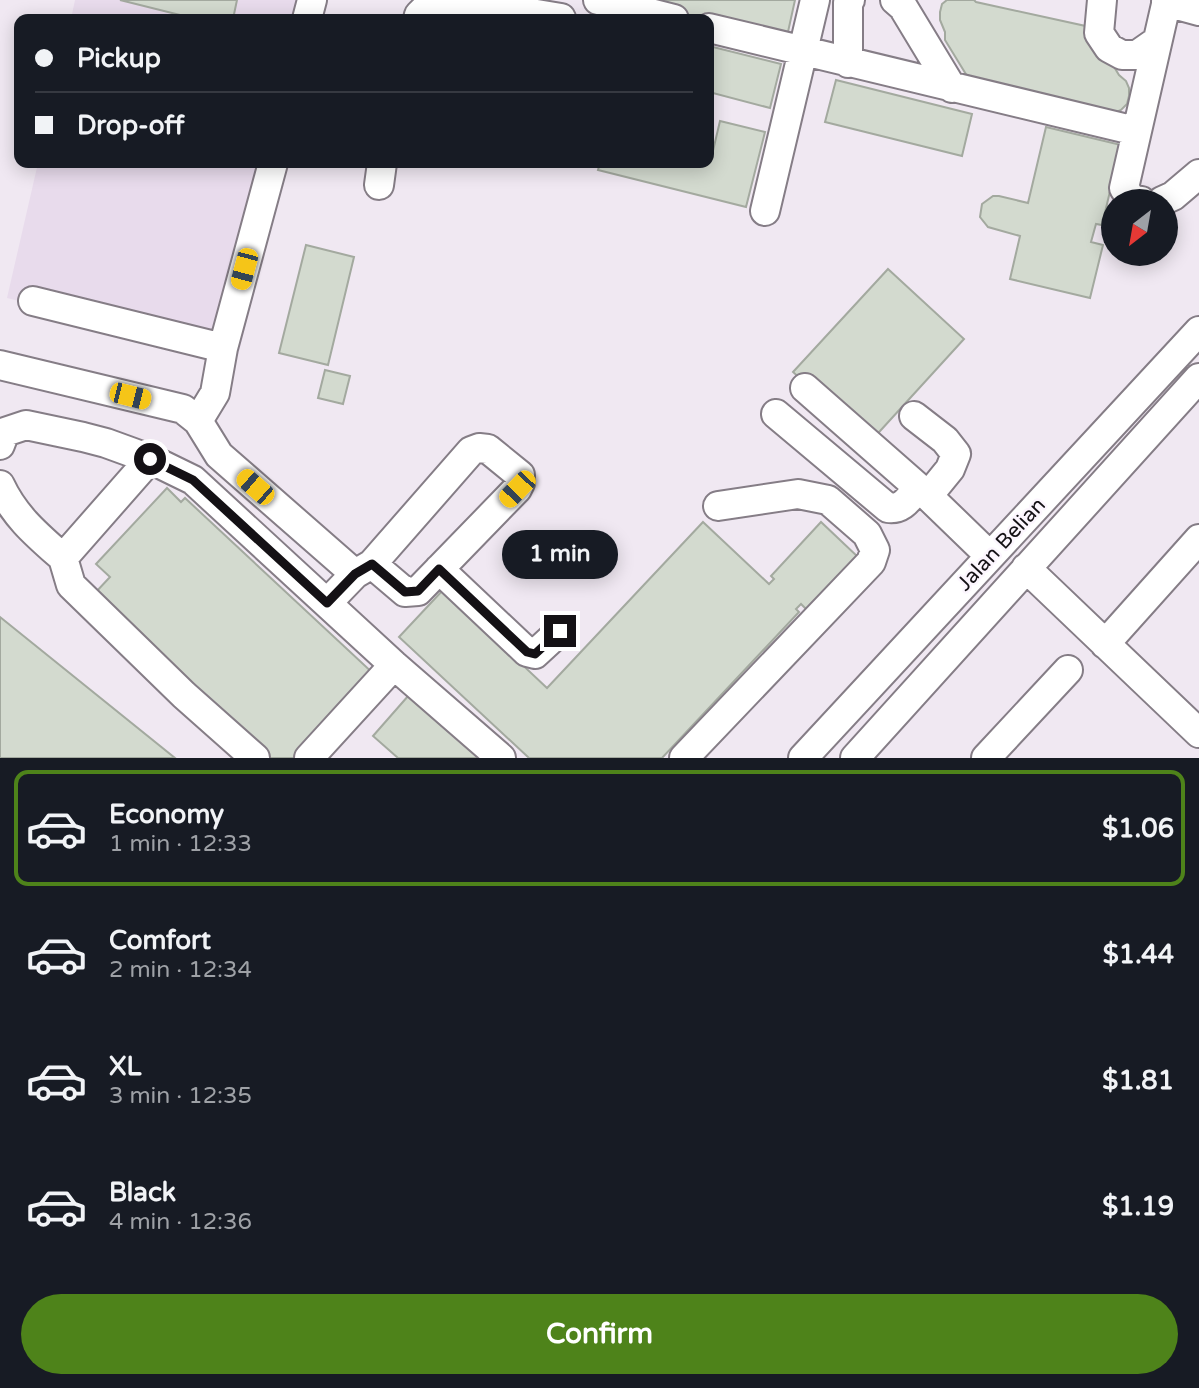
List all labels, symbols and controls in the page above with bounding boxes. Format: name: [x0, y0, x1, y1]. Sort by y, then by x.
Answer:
text: Pickup: [77, 43, 161, 74]
text: Drop-off: [77, 110, 184, 141]
north arrow: [1101, 189, 1178, 266]
map controls: [1101, 189, 1178, 266]
car: [229, 246, 260, 292]
car: [108, 381, 153, 411]
route start: [134, 443, 166, 475]
car: [233, 465, 278, 509]
car: [495, 467, 540, 511]
street label: Jalan Belian: [952, 493, 1051, 596]
callout: 1 min: [502, 530, 618, 578]
text: 1 min: [529, 540, 591, 568]
route end: [544, 615, 576, 647]
icon: car: [25, 797, 88, 860]
text: Economy: [109, 799, 224, 830]
text: $1.06: [1102, 813, 1174, 844]
text: 1 min · 12:33: [109, 830, 252, 858]
icon: car: [25, 923, 88, 986]
text: Comfort: [109, 925, 211, 956]
text: $1.44: [1103, 939, 1174, 970]
text: 2 min · 12:34: [109, 956, 252, 984]
icon: car: [25, 1049, 88, 1112]
text: XL: [109, 1051, 141, 1082]
text: $1.81: [1102, 1065, 1174, 1096]
text: 3 min · 12:35: [109, 1082, 252, 1110]
icon: car: [25, 1175, 88, 1238]
text: Black: [109, 1177, 176, 1208]
text: $1.19: [1102, 1191, 1174, 1222]
text: 4 min · 12:36: [109, 1208, 252, 1236]
button: Confirm: [21, 1294, 1178, 1374]

